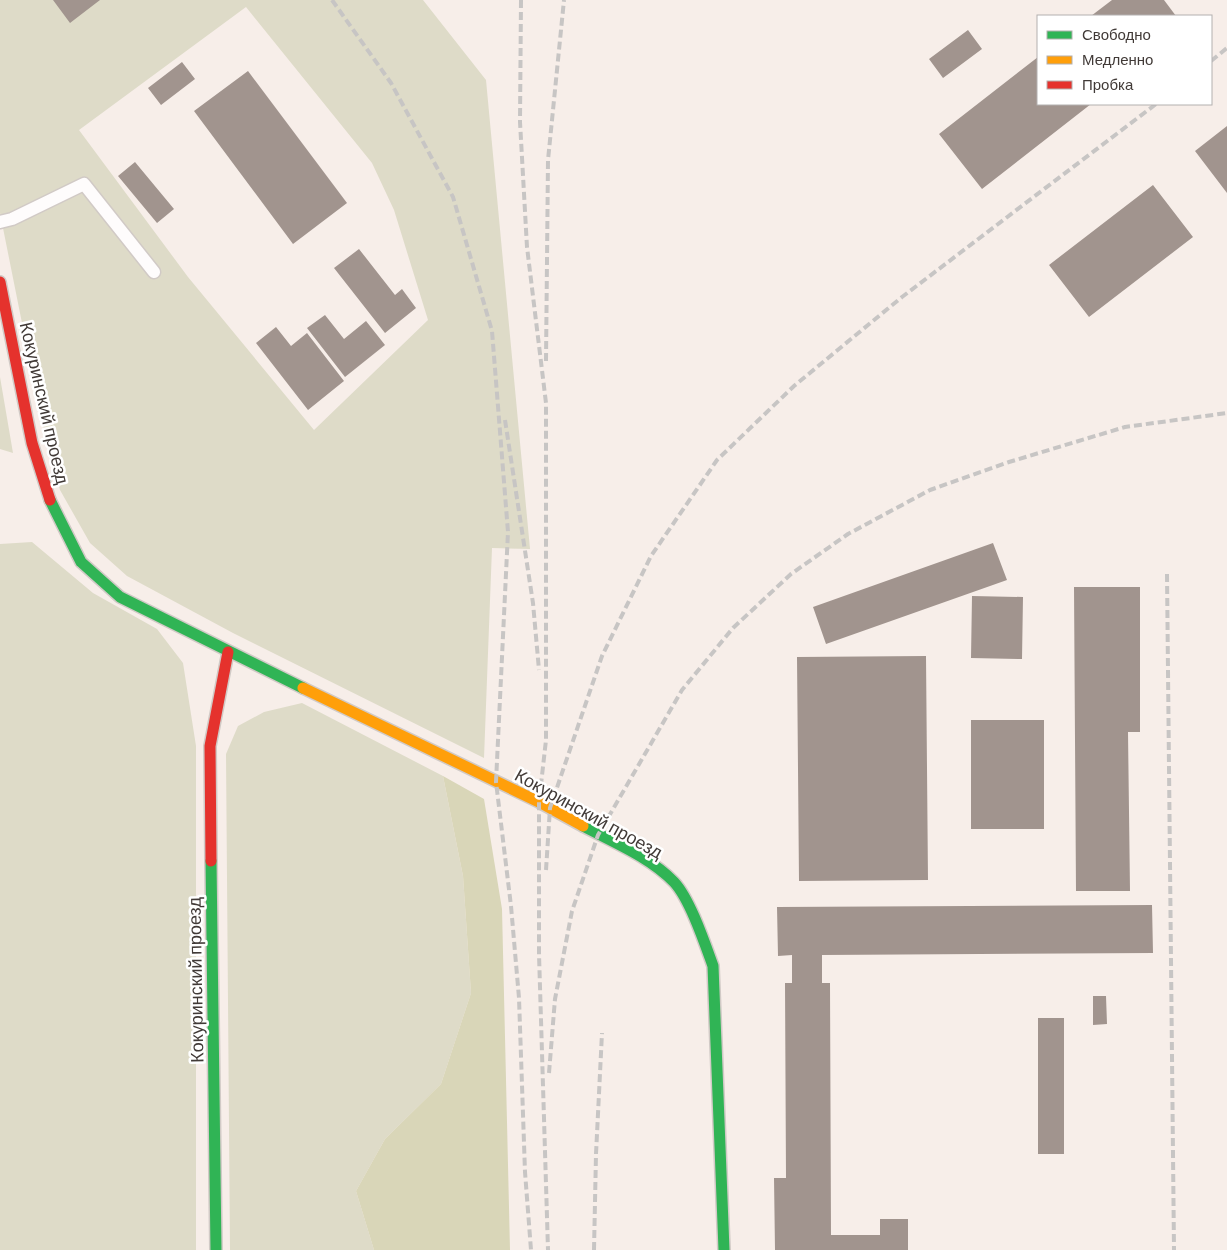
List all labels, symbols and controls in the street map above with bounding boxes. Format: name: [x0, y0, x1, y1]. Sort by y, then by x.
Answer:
legend: [1037, 15, 1212, 105]
text: Свободно: [1082, 25, 1151, 43]
text: Медленно: [1082, 50, 1153, 68]
text: Пробка: [1082, 75, 1134, 93]
street label: Кокуринский проезд: [16, 320, 74, 487]
street label: Кокуринский проезд: [511, 763, 667, 863]
street label: Кокуринский проезд: [183, 896, 207, 1063]

